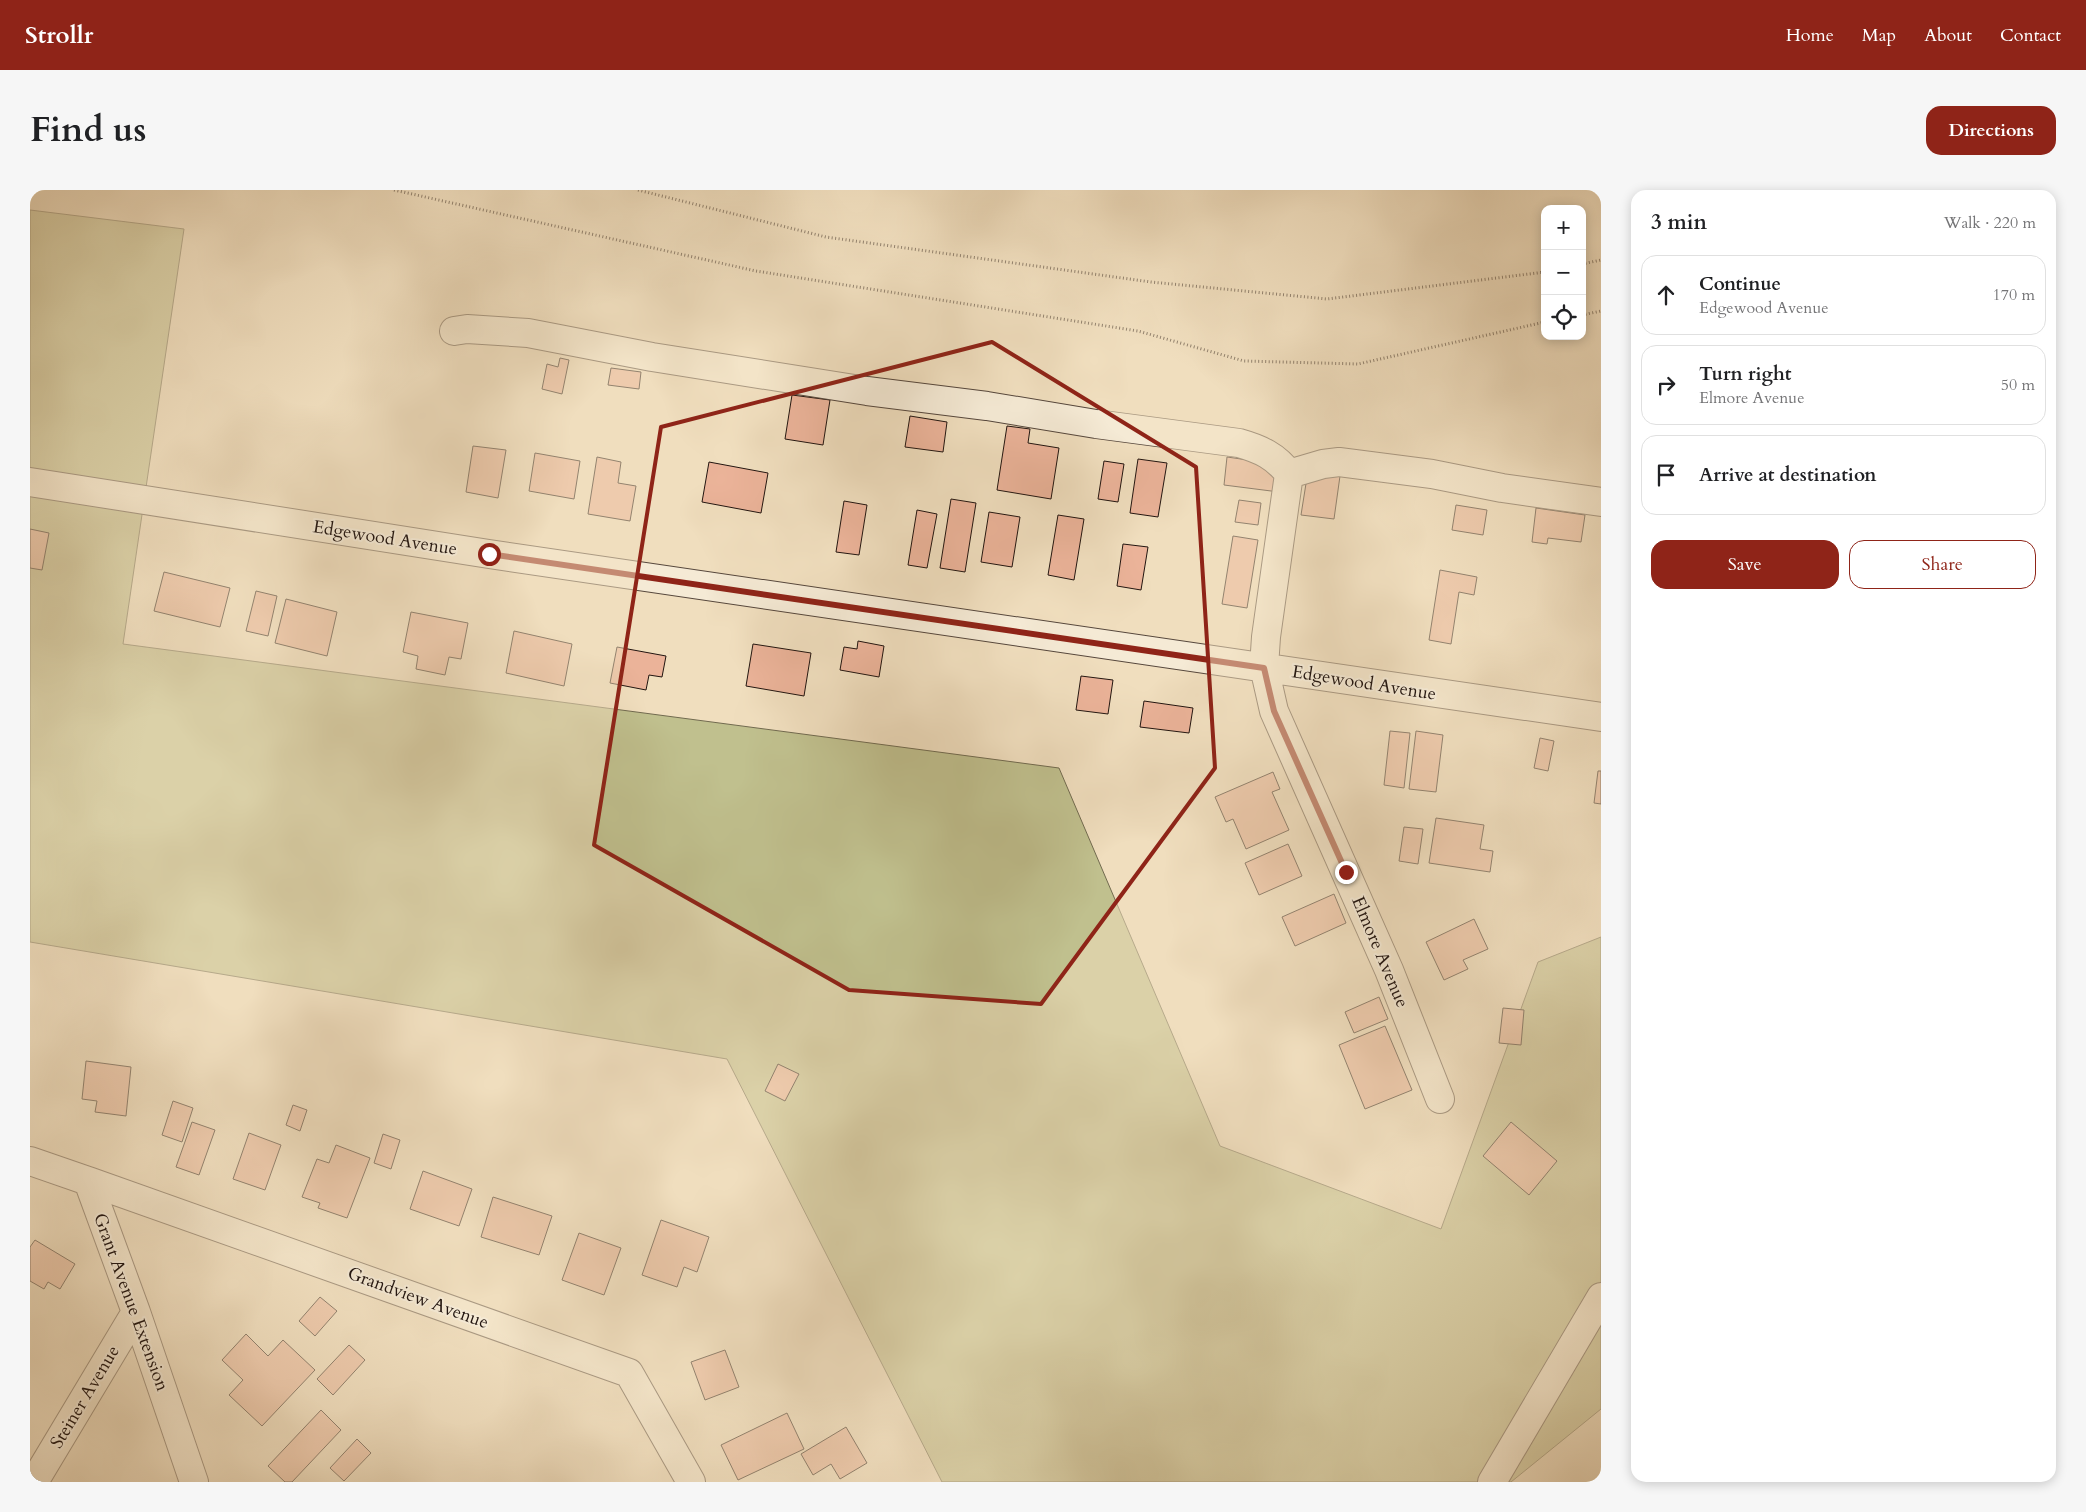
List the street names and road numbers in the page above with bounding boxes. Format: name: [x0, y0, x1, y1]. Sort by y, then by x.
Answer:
street label: Edgewood Avenue: [311, 514, 459, 562]
street label: Edgewood Avenue: [1290, 659, 1438, 707]
street label: Elmore Avenue: [1345, 893, 1415, 1011]
street label: Grant Avenue Extension: [87, 1210, 175, 1395]
street label: Grandview Avenue: [344, 1261, 492, 1335]
street label: Steiner Avenue: [44, 1341, 126, 1453]

